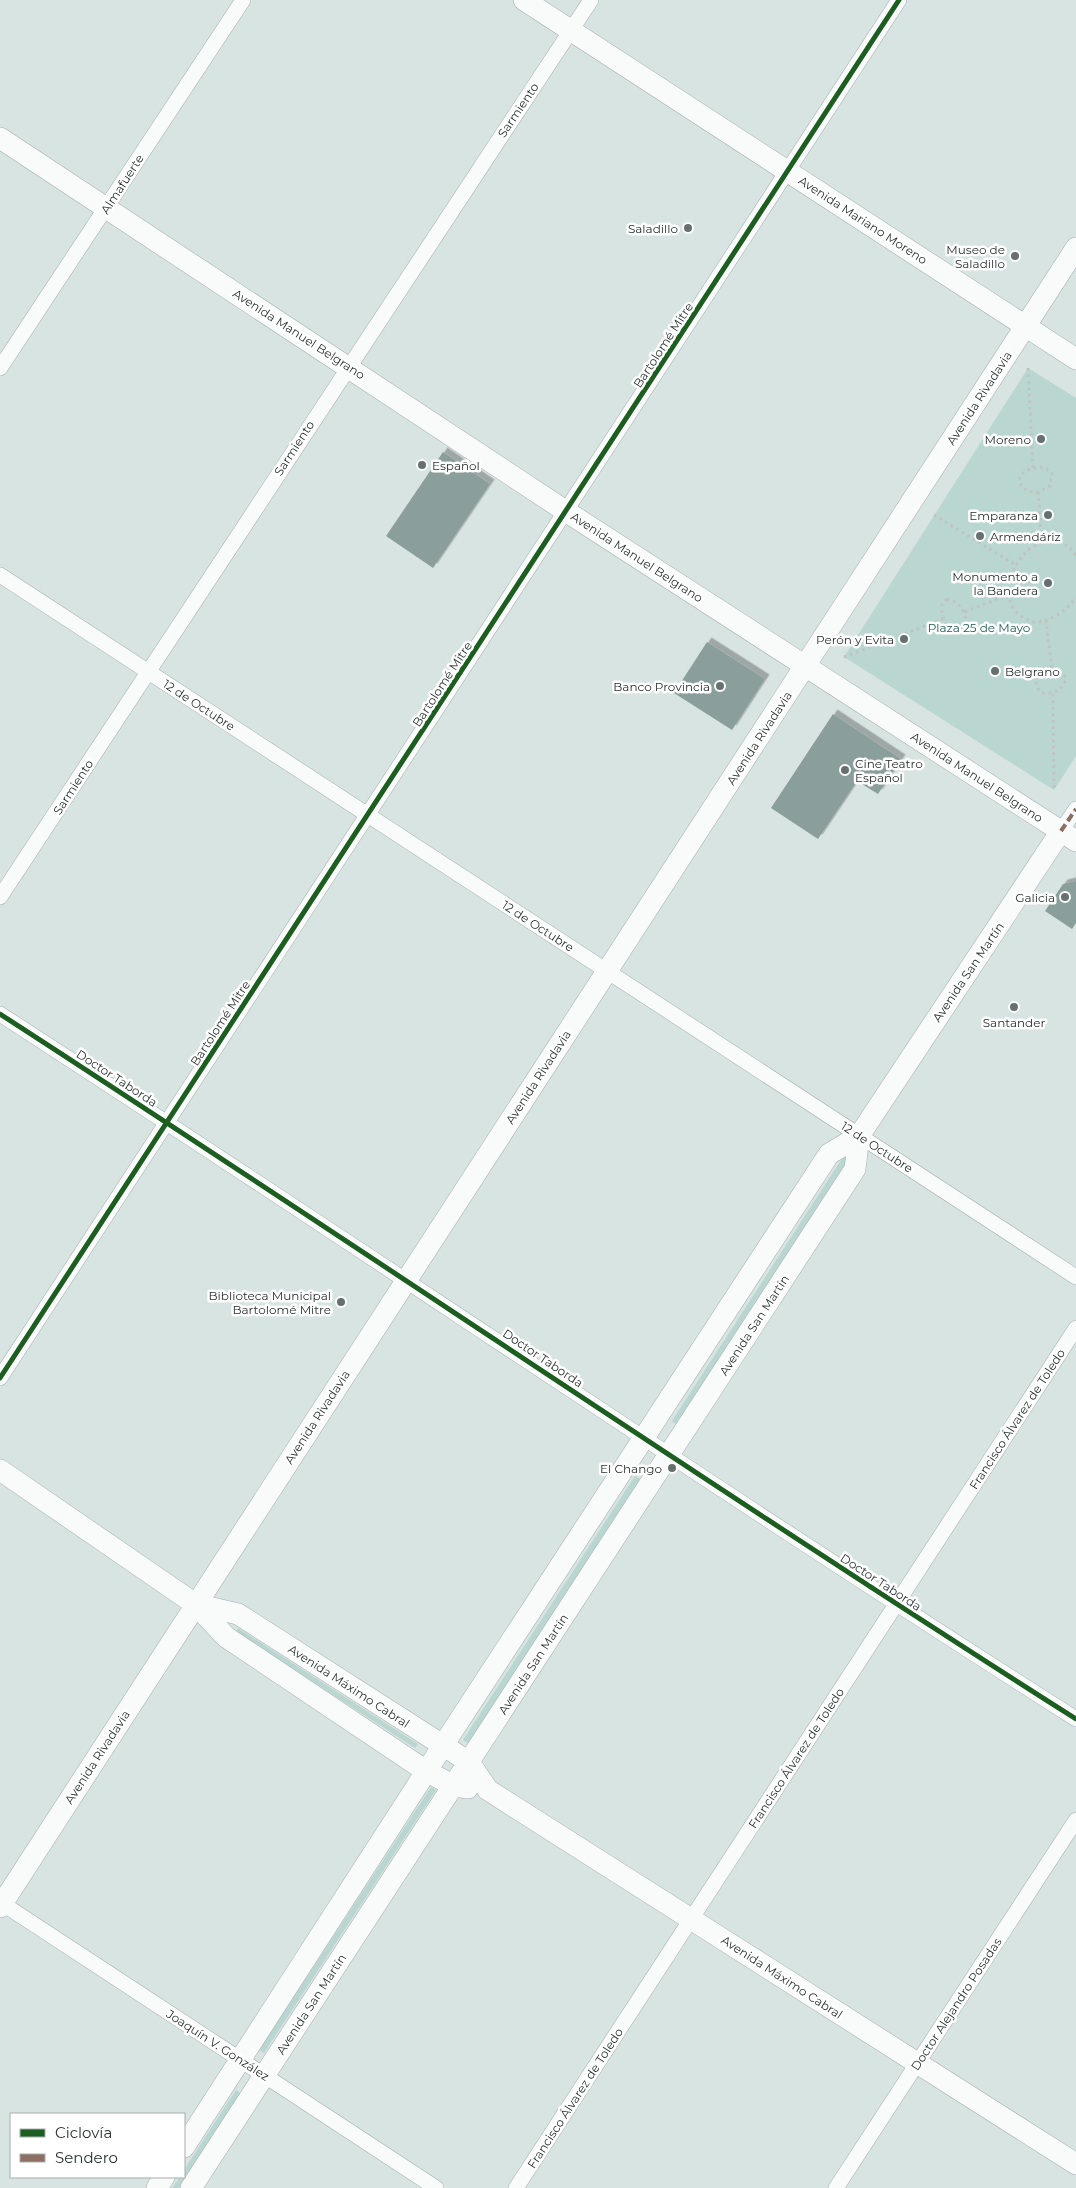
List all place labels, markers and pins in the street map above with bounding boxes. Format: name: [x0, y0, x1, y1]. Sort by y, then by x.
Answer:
place label: Saladillo: [628, 221, 678, 236]
marker: Saladillo: [682, 222, 694, 234]
place label: Museo de Saladillo: [946, 242, 1005, 271]
marker: Museo de Saladillo: [1009, 250, 1021, 262]
place label: Moreno: [984, 432, 1031, 447]
marker: Moreno: [1035, 433, 1047, 445]
place label: Español: [432, 458, 480, 473]
marker: Español: [416, 459, 428, 471]
place label: Emparanza: [969, 508, 1038, 523]
marker: Emparanza: [1042, 509, 1054, 521]
place label: Armendáriz: [990, 529, 1061, 544]
marker: Armendáriz: [974, 530, 986, 542]
place label: Monumento a la Bandera: [952, 569, 1038, 598]
marker: Monumento a la Bandera: [1042, 577, 1054, 589]
place label: Perón y Evita: [816, 632, 894, 647]
marker: Perón y Evita: [898, 633, 910, 645]
place label: Belgrano: [1005, 664, 1060, 679]
marker: Belgrano: [989, 665, 1001, 677]
place label: Banco Provincia: [613, 679, 710, 694]
marker: Banco Provincia: [714, 680, 726, 692]
place label: Cine Teatro Español: [855, 756, 923, 785]
marker: Cine Teatro Español: [839, 764, 851, 776]
place label: Galicia: [1015, 890, 1055, 905]
marker: Galicia: [1059, 891, 1071, 903]
marker: Santander: [1008, 1001, 1020, 1013]
place label: Santander: [983, 1015, 1045, 1030]
place label: Biblioteca Municipal Bartolomé Mitre: [209, 1288, 331, 1317]
marker: Biblioteca Municipal Bartolomé Mitre: [335, 1296, 347, 1308]
place label: El Chango: [600, 1461, 662, 1476]
marker: El Chango: [666, 1462, 678, 1474]

